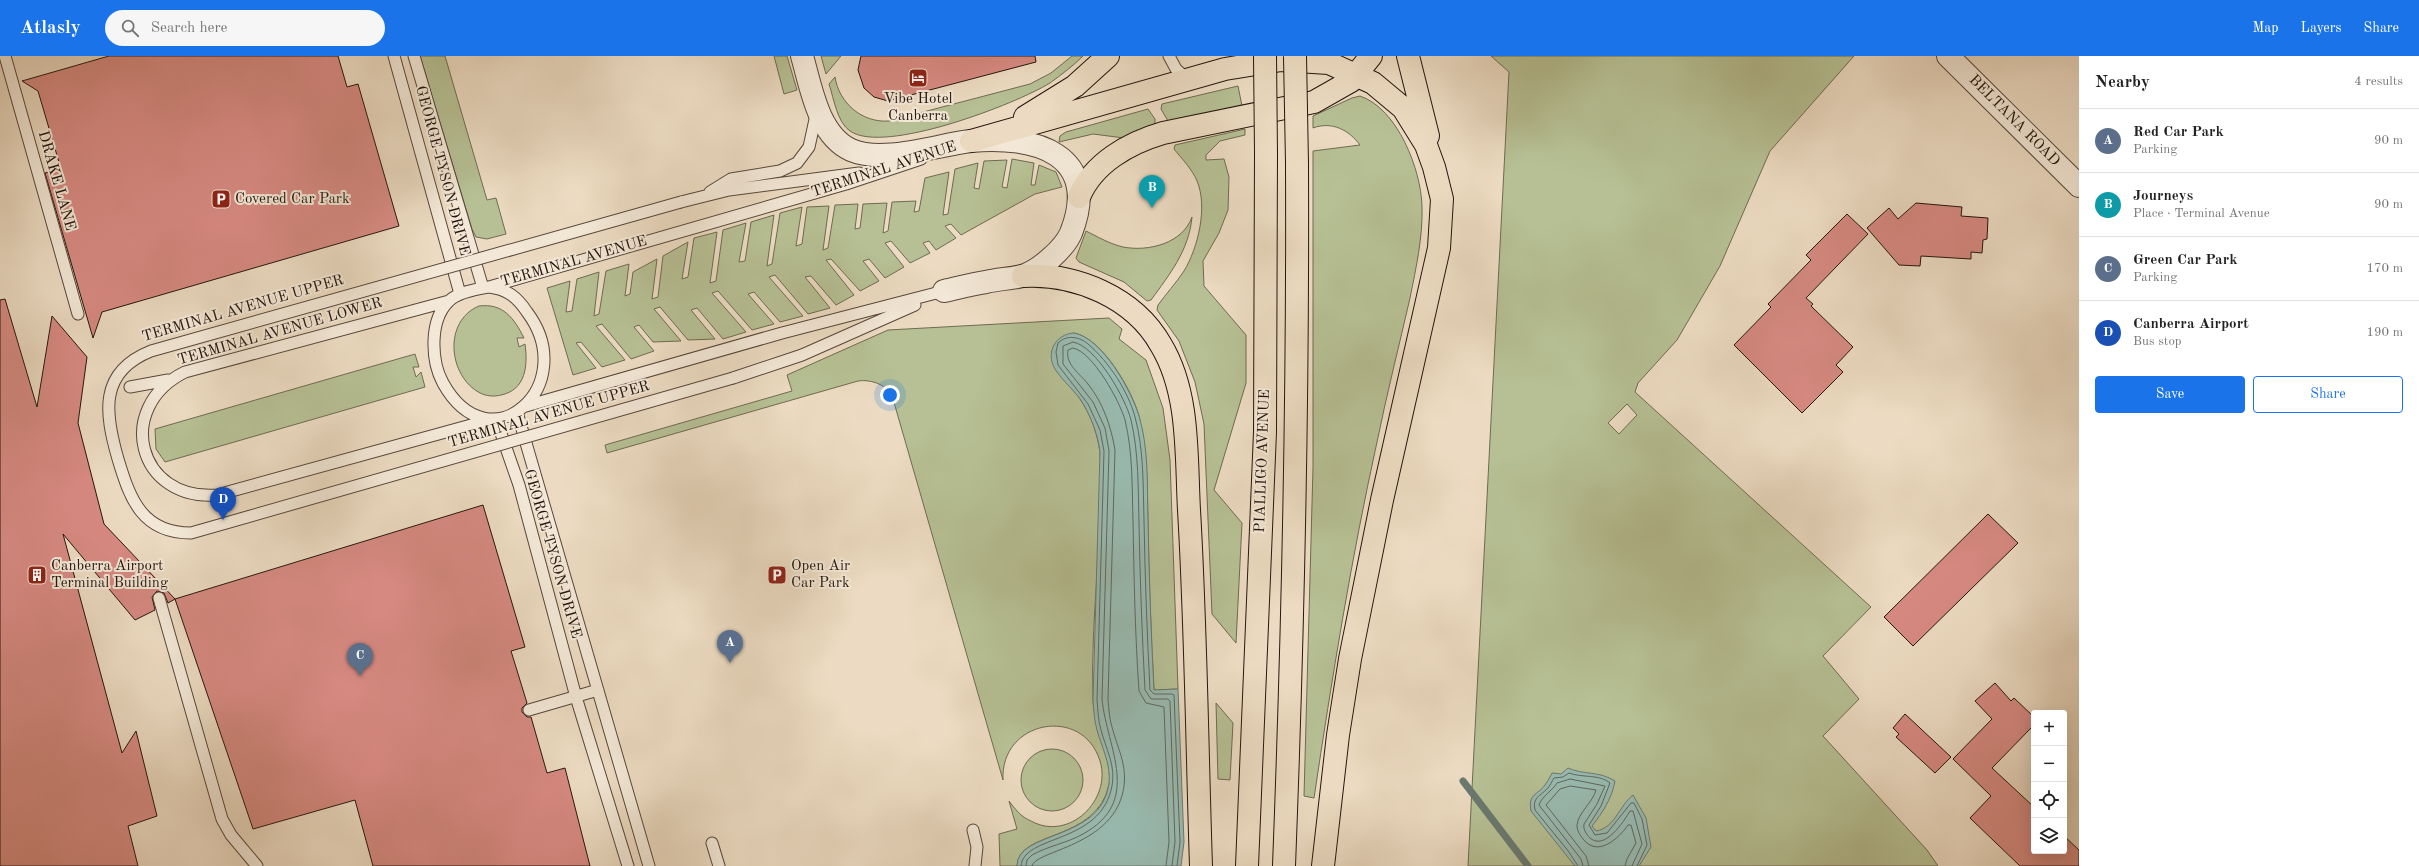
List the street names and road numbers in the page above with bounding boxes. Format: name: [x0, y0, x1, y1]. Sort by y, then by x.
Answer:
street label: BELTANA ROAD: [1966, 73, 2062, 169]
street label: GEORGE TYSON DRIVE: [412, 84, 472, 258]
street label: DRAKE LANE: [35, 129, 77, 233]
street label: TERMINAL AVENUE: [810, 139, 958, 201]
street label: TERMINAL AVENUE: [499, 234, 649, 290]
street label: TERMINAL AVENUE UPPER: [140, 273, 346, 345]
street label: TERMINAL AVENUE LOWER: [176, 295, 384, 368]
street label: TERMINAL AVENUE UPPER: [446, 379, 652, 451]
street label: PIALLIGO AVENUE: [1253, 389, 1273, 533]
street label: GEORGE TYSON DRIVE: [521, 468, 583, 640]

